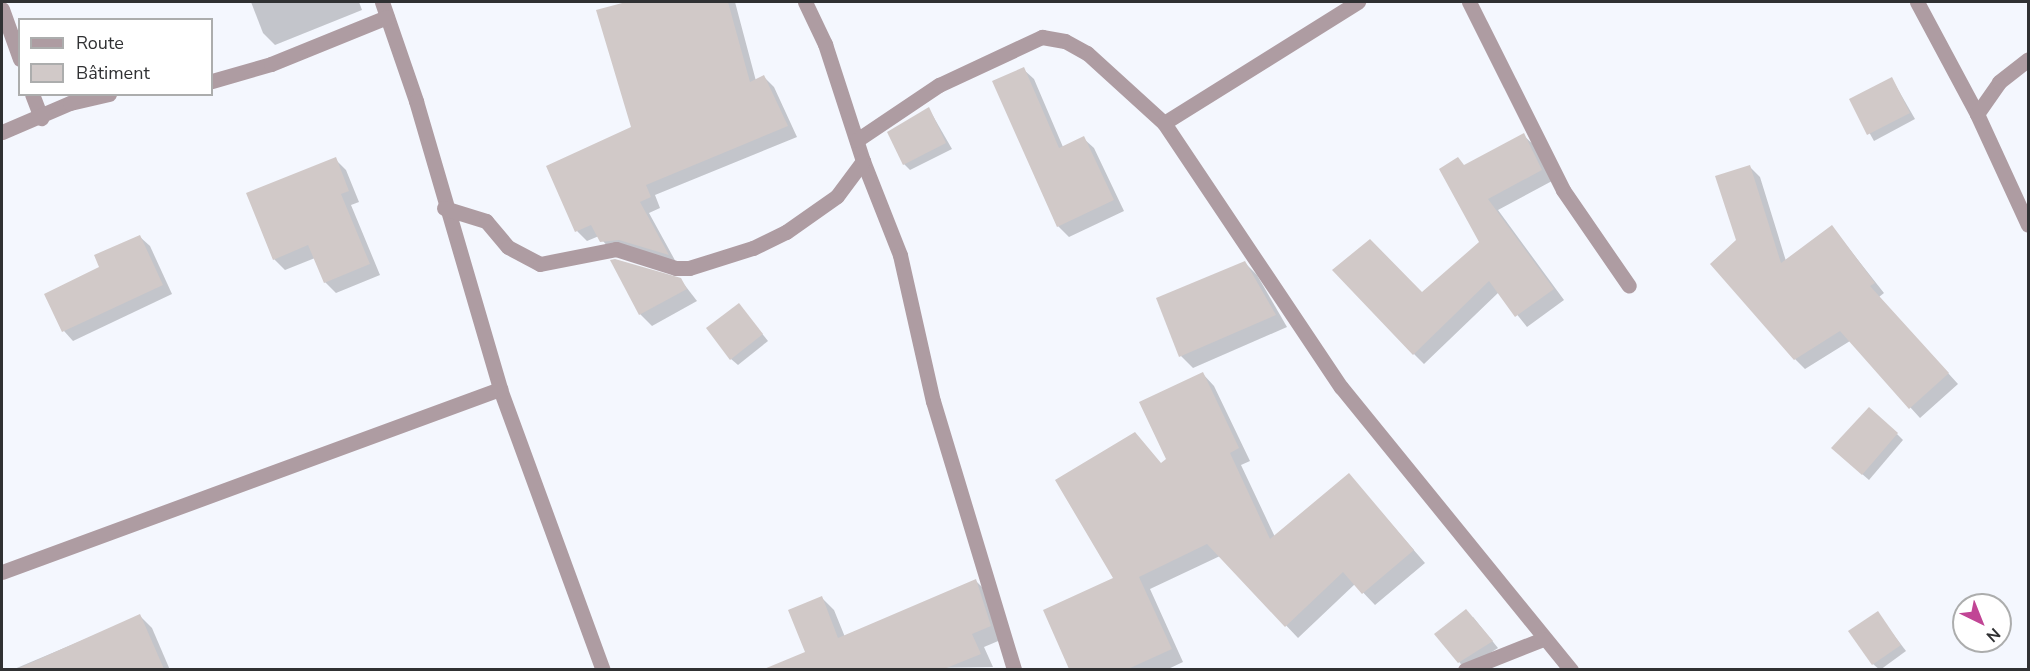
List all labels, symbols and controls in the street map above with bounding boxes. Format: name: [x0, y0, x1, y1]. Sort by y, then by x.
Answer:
legend: [18, 18, 213, 96]
text: Route: [76, 31, 124, 55]
text: Bâtiment: [76, 61, 150, 85]
north arrow: [1952, 593, 2012, 653]
text: N: [1981, 623, 2005, 647]

